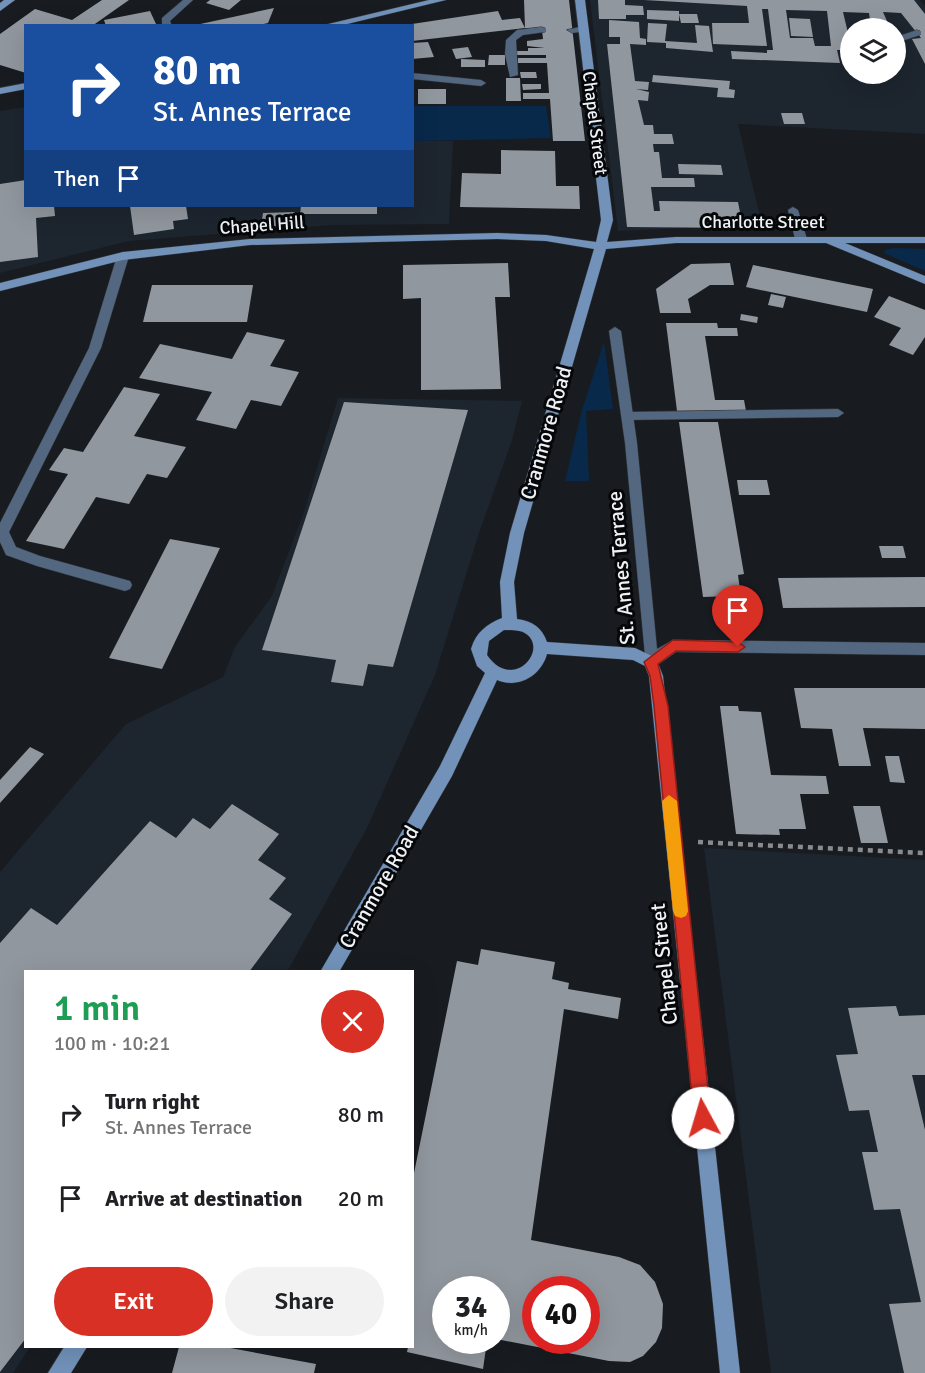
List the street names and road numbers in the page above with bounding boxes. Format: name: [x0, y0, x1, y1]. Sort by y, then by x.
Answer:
street label: Chapel Street: [578, 70, 612, 176]
street label: Chapel Hill: [219, 211, 305, 239]
street label: Charlotte Street: [701, 211, 825, 233]
street label: Cranmore Road: [515, 363, 577, 503]
street label: St. Annes Terrace: [601, 490, 641, 646]
street label: Cranmore Road: [333, 821, 425, 953]
street label: Chapel Street: [645, 902, 683, 1026]

